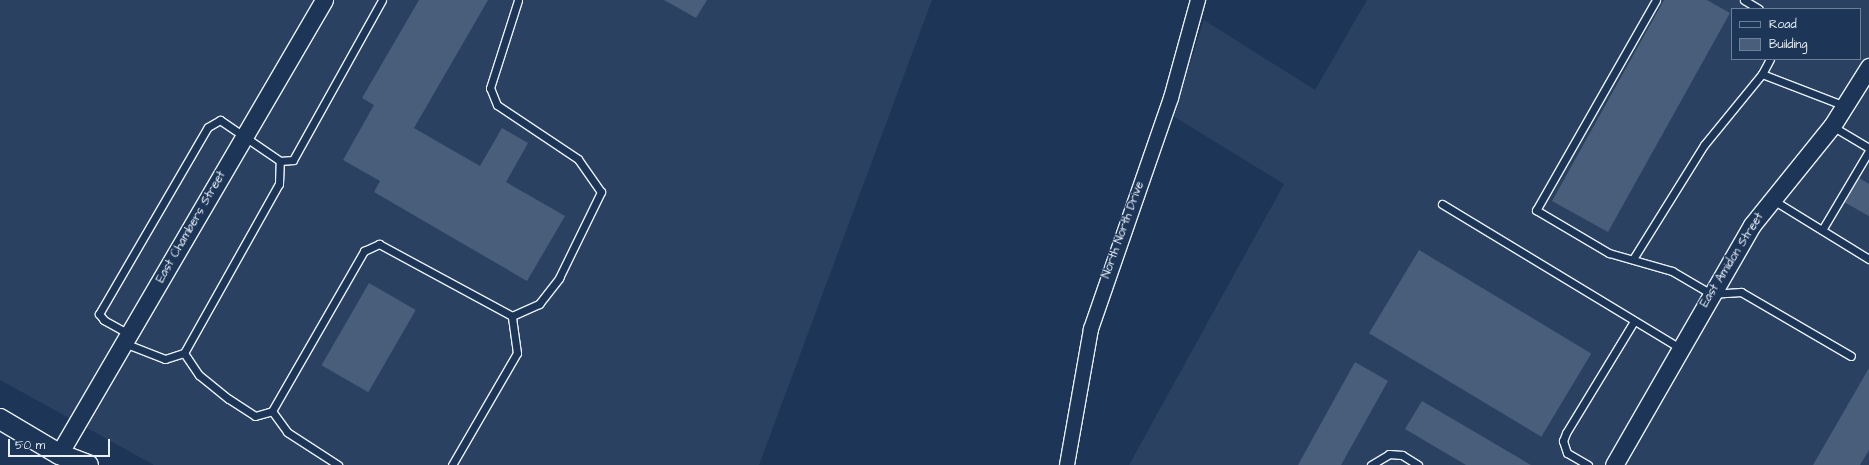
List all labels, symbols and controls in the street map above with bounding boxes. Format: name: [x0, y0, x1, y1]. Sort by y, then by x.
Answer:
legend: [1731, 8, 1861, 60]
text: Road: [1769, 16, 1797, 33]
text: Building: [1769, 36, 1807, 53]
street label: East Chambers Street: [153, 169, 229, 285]
street label: North North Drive: [1099, 180, 1147, 280]
street label: East Amidon Street: [1697, 210, 1767, 310]
scale bar: [10, 431, 112, 457]
text: 50 m: [15, 437, 45, 454]

